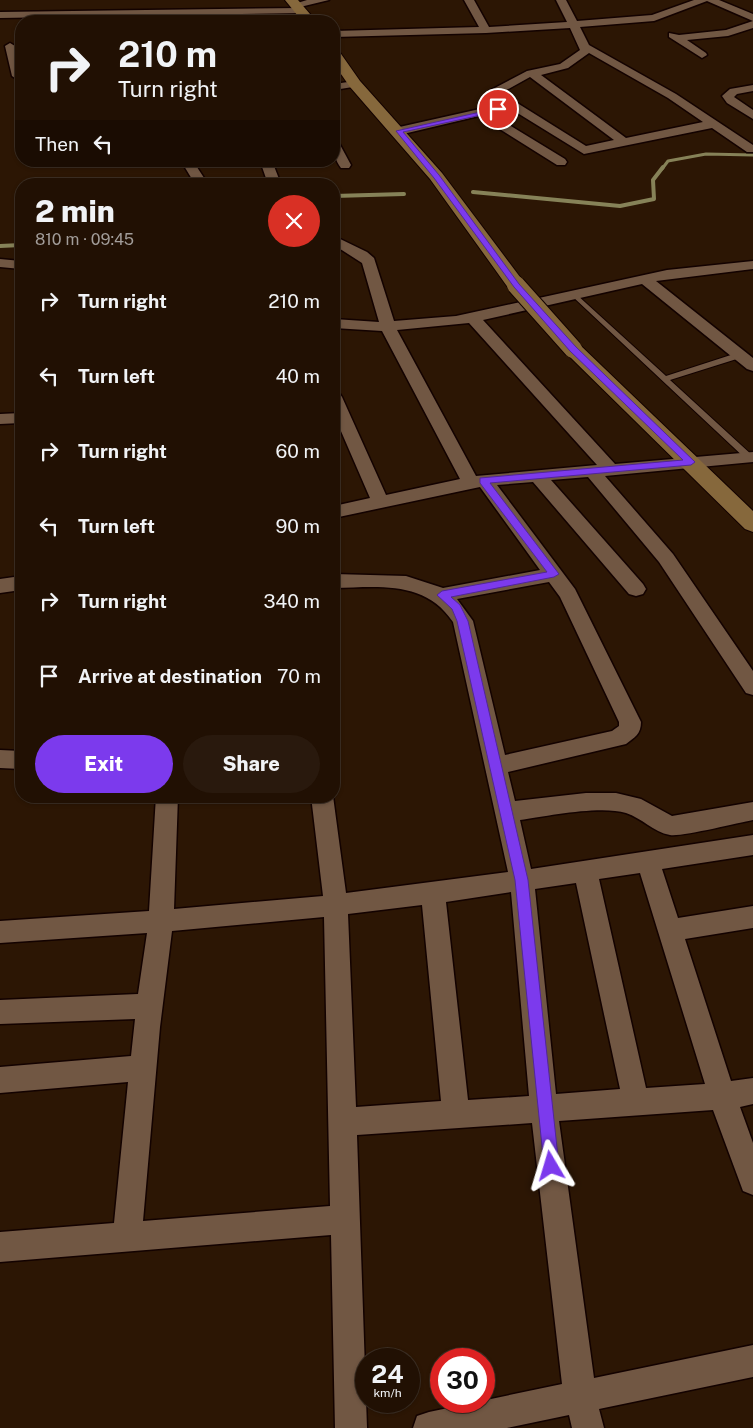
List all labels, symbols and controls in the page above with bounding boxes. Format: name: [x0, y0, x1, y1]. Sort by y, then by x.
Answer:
text: 210 m: [118, 34, 217, 75]
icon: right: [35, 35, 100, 100]
text: Turn right: [118, 76, 218, 102]
pin: [477, 88, 519, 130]
icon: arrive: [484, 95, 512, 123]
icon: left: [89, 130, 117, 158]
text: Then: [35, 133, 79, 155]
text: 2 min: [35, 193, 115, 229]
button: close: [268, 195, 320, 247]
text: 810 m · 09:45: [35, 230, 134, 249]
icon: right: [35, 287, 63, 315]
text: Turn right: [78, 290, 167, 312]
text: 210 m: [268, 290, 320, 312]
icon: left: [35, 362, 63, 390]
text: Turn left: [78, 365, 155, 387]
text: 40 m: [275, 365, 320, 387]
icon: right: [35, 437, 63, 465]
text: Turn right: [78, 440, 167, 462]
text: 60 m: [276, 440, 320, 462]
icon: left: [35, 512, 63, 540]
text: Turn left: [78, 515, 155, 537]
text: 90 m: [276, 515, 320, 537]
icon: right: [35, 587, 63, 615]
text: Turn right: [78, 590, 167, 612]
text: 340 m: [263, 590, 320, 612]
icon: arrive: [35, 662, 63, 690]
text: Arrive at destination: [78, 665, 262, 687]
text: 70 m: [277, 665, 321, 687]
button: Exit: [35, 735, 173, 793]
button: Share: [183, 735, 320, 793]
position arrow: [524, 1139, 576, 1191]
speed limit sign: 30: [430, 1348, 495, 1413]
text: 24: [371, 1359, 404, 1389]
text: km/h: [373, 1386, 402, 1400]

